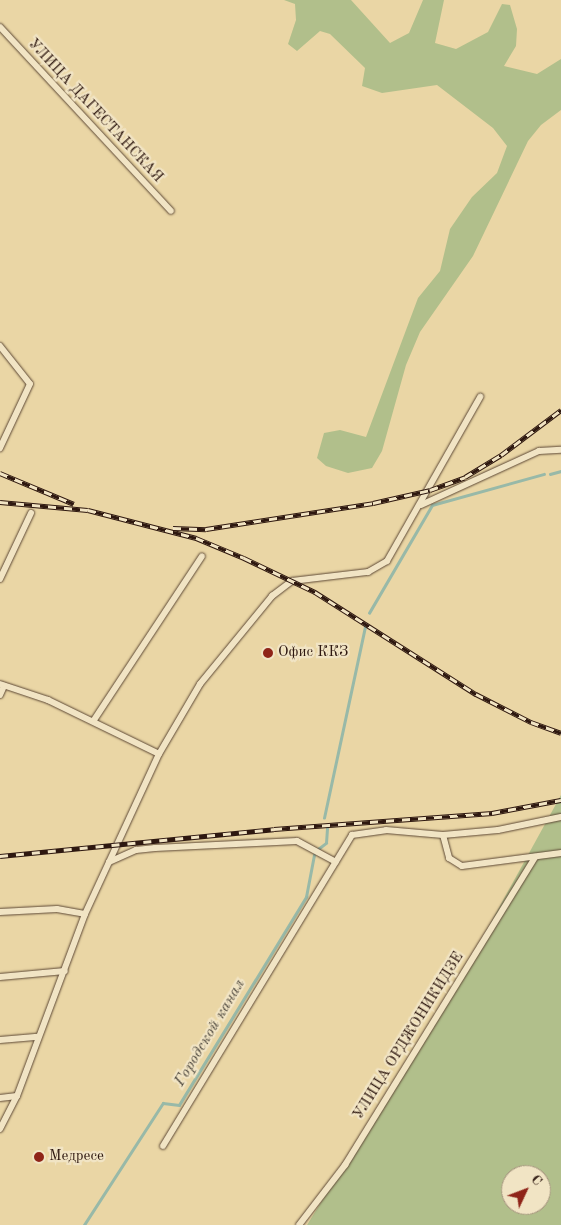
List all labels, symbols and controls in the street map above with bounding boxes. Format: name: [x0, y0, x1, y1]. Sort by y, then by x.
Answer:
street label: УЛИЦА ДАГЕСТАНСКАЯ: [24, 35, 166, 187]
place label: Офис ККЗ: [278, 644, 348, 662]
marker: Офис ККЗ: [262, 647, 274, 659]
street label: УЛИЦА ОРДЖОНИКИДЗЕ: [350, 949, 468, 1123]
water label: Городской канал: [170, 976, 250, 1090]
place label: Медресе: [49, 1148, 104, 1166]
marker: Медресе: [33, 1151, 45, 1163]
north arrow: [501, 1165, 551, 1215]
text: С: [528, 1172, 545, 1189]

